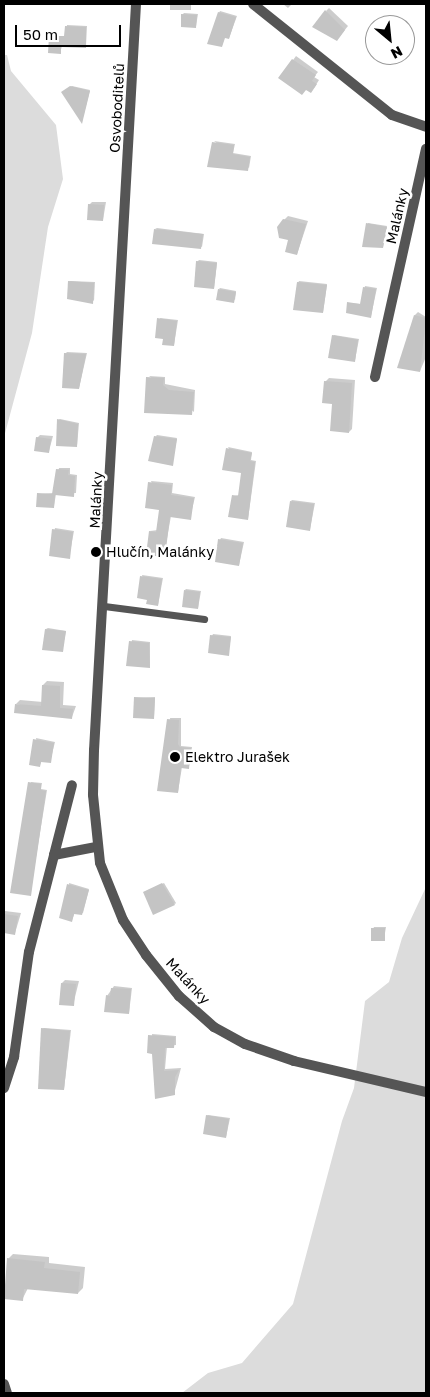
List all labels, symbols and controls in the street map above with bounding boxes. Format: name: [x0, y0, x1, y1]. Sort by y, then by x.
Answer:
scale bar: [18, 15, 124, 47]
north arrow: [365, 15, 415, 65]
text: 50 m: [23, 25, 58, 43]
text: N: [388, 43, 406, 63]
street label: Osvoboditelů: [106, 63, 128, 153]
street label: Malánky: [382, 186, 412, 246]
street label: Malánky: [86, 471, 106, 529]
place label: Hlučín, Malánky: [106, 544, 214, 560]
marker: Hlučín, Malánky: [90, 546, 102, 558]
place label: Elektro Jurašek: [185, 749, 290, 765]
marker: Elektro Jurašek: [169, 751, 181, 763]
street label: Malánky: [162, 954, 214, 1008]

